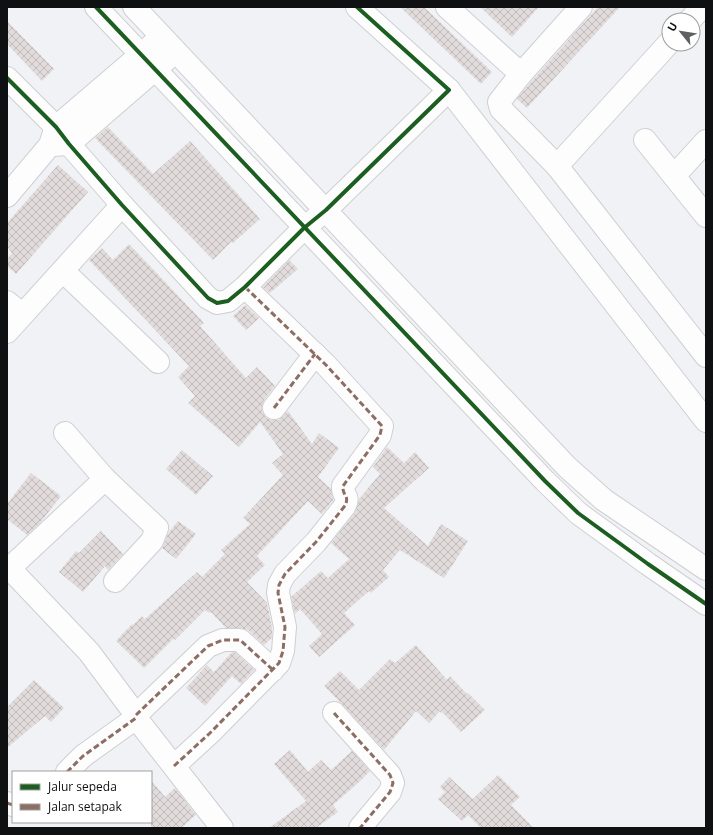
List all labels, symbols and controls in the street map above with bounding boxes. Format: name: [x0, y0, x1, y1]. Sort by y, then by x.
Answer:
north arrow: [661, 12, 701, 52]
text: U: [663, 19, 680, 34]
legend: [12, 771, 152, 823]
text: Jalur sepeda: [47, 778, 117, 795]
text: Jalan setapak: [47, 798, 122, 815]

